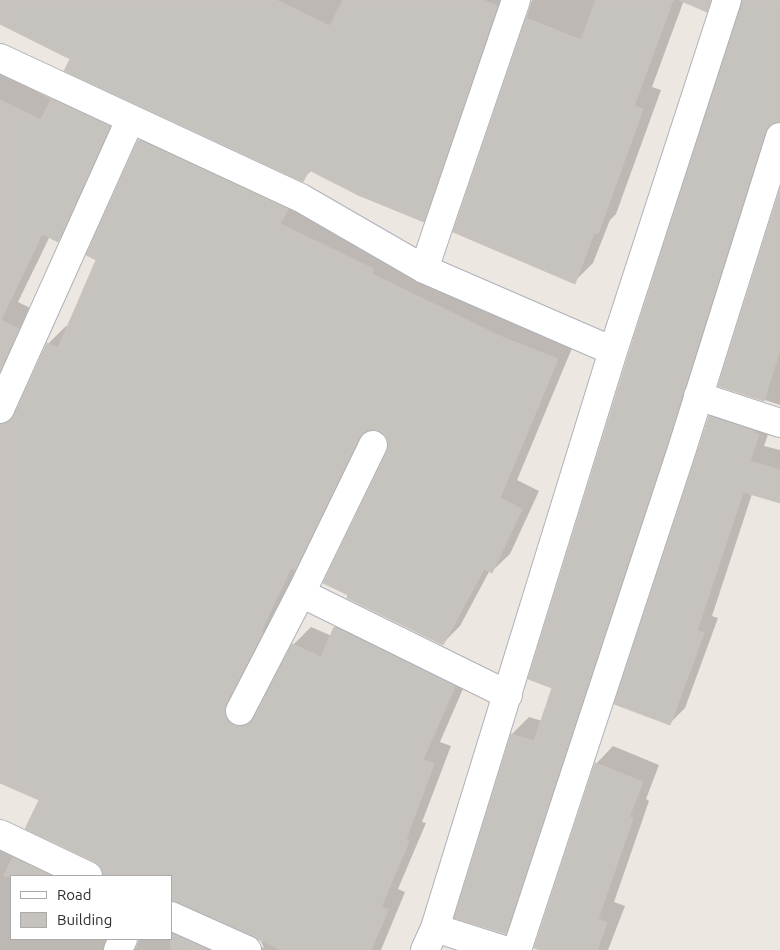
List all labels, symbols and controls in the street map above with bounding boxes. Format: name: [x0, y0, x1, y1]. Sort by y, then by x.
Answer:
legend: [10, 875, 172, 940]
text: Road: [57, 886, 92, 903]
text: Building: [57, 911, 112, 928]

